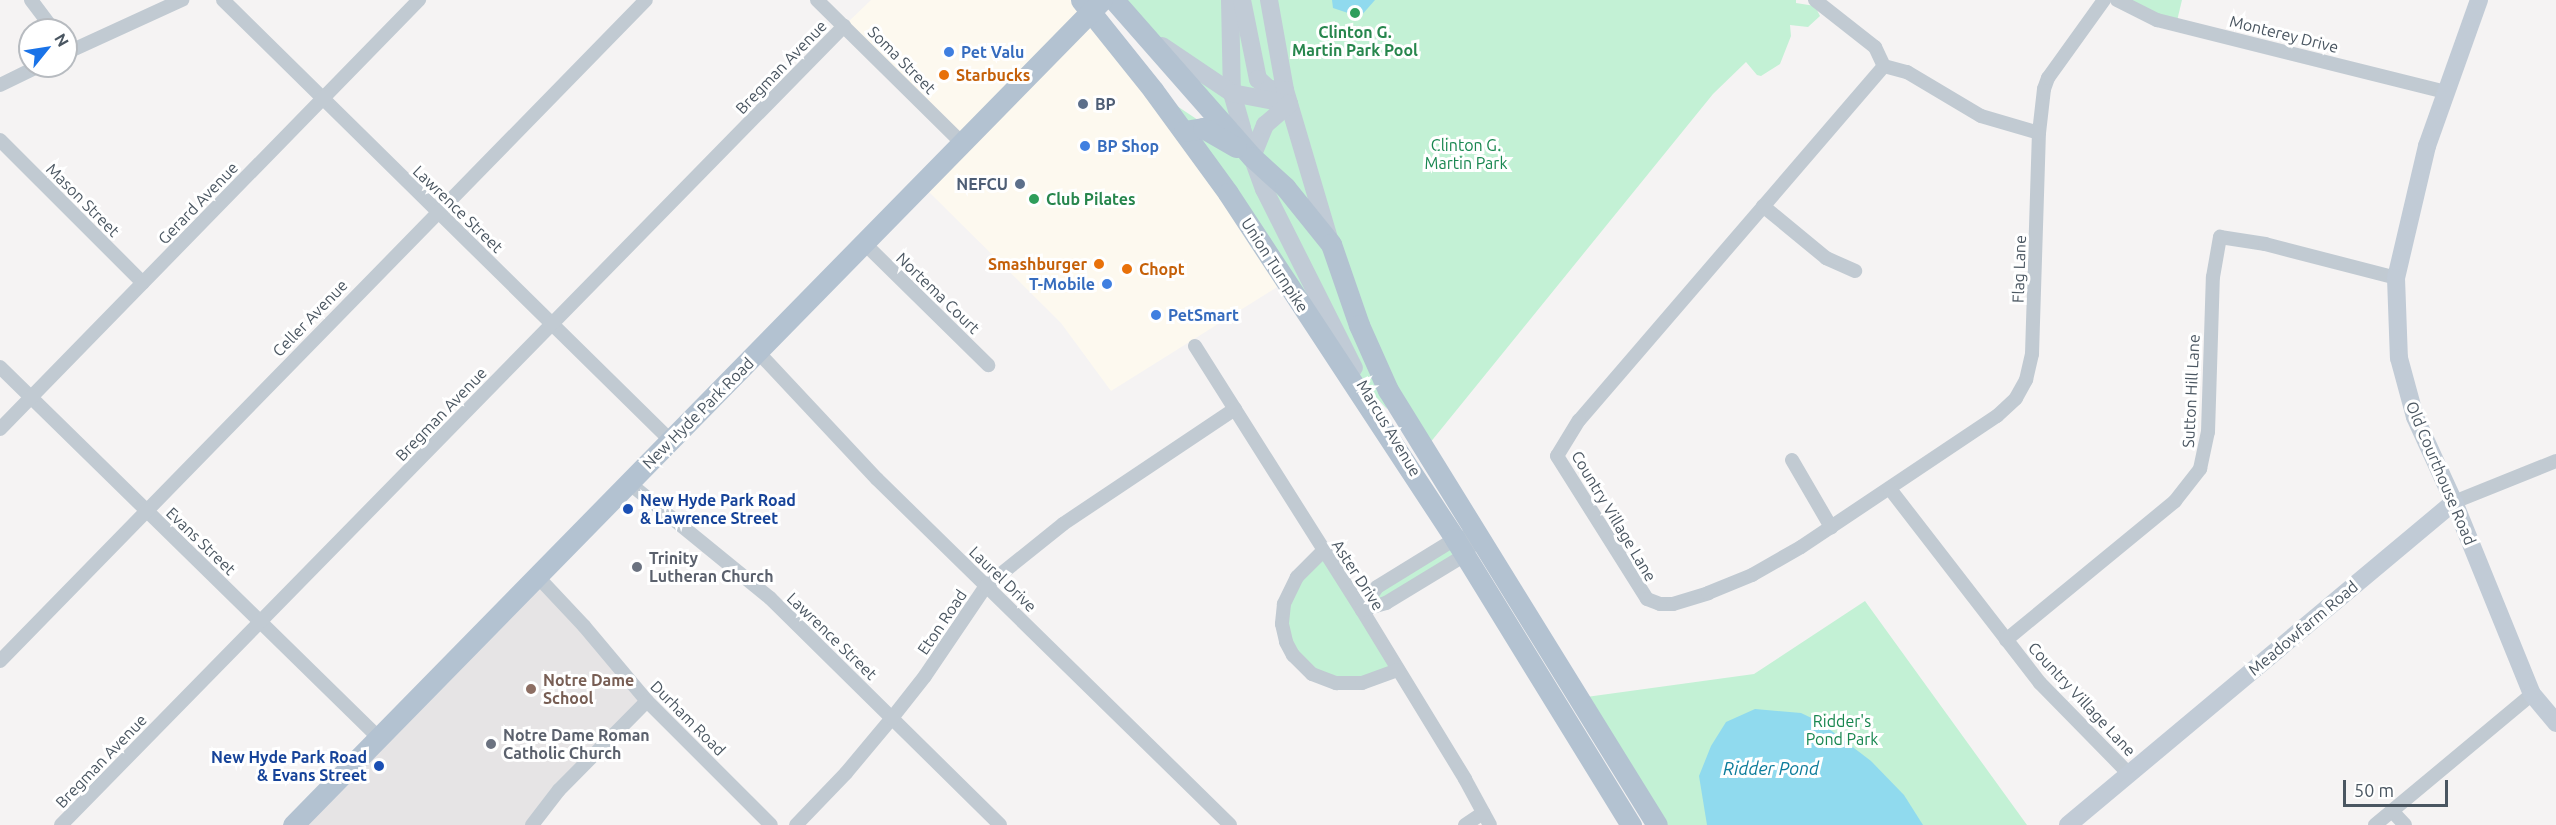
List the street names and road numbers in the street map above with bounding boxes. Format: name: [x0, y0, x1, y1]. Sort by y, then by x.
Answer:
street label: Monterey Drive: [2228, 11, 2340, 57]
street label: Bregman Avenue: [731, 16, 831, 118]
street label: Soma Street: [864, 22, 940, 98]
street label: Gerard Avenue: [154, 158, 242, 248]
street label: Mason Street: [42, 159, 124, 241]
street label: Lawrence Street: [409, 161, 507, 257]
street label: Union Turnpike: [1237, 214, 1313, 316]
street label: Flag Lane: [2008, 235, 2030, 303]
street label: Nortema Court: [892, 248, 984, 338]
street label: Celler Avenue: [269, 276, 351, 360]
street label: Sutton Hill Lane: [2178, 334, 2204, 448]
street label: New Hyde Park Road: [638, 353, 758, 473]
street label: Bregman Avenue: [391, 363, 491, 465]
street label: Marcus Avenue: [1353, 376, 1425, 480]
street label: Old Courthouse Road: [2402, 398, 2480, 548]
street label: Country Village Lane: [1567, 447, 1661, 585]
street label: Evans Street: [162, 503, 240, 579]
street label: Aster Drive: [1328, 536, 1388, 614]
street label: Laurel Drive: [965, 542, 1041, 616]
street label: Meadowfarm Road: [2244, 577, 2362, 679]
street label: Eton Road: [913, 586, 971, 658]
street label: Lawrence Street: [783, 588, 881, 684]
street label: Country Village Lane: [2024, 638, 2140, 760]
street label: Durham Road: [646, 676, 730, 760]
street label: Bregman Avenue: [51, 710, 151, 812]

